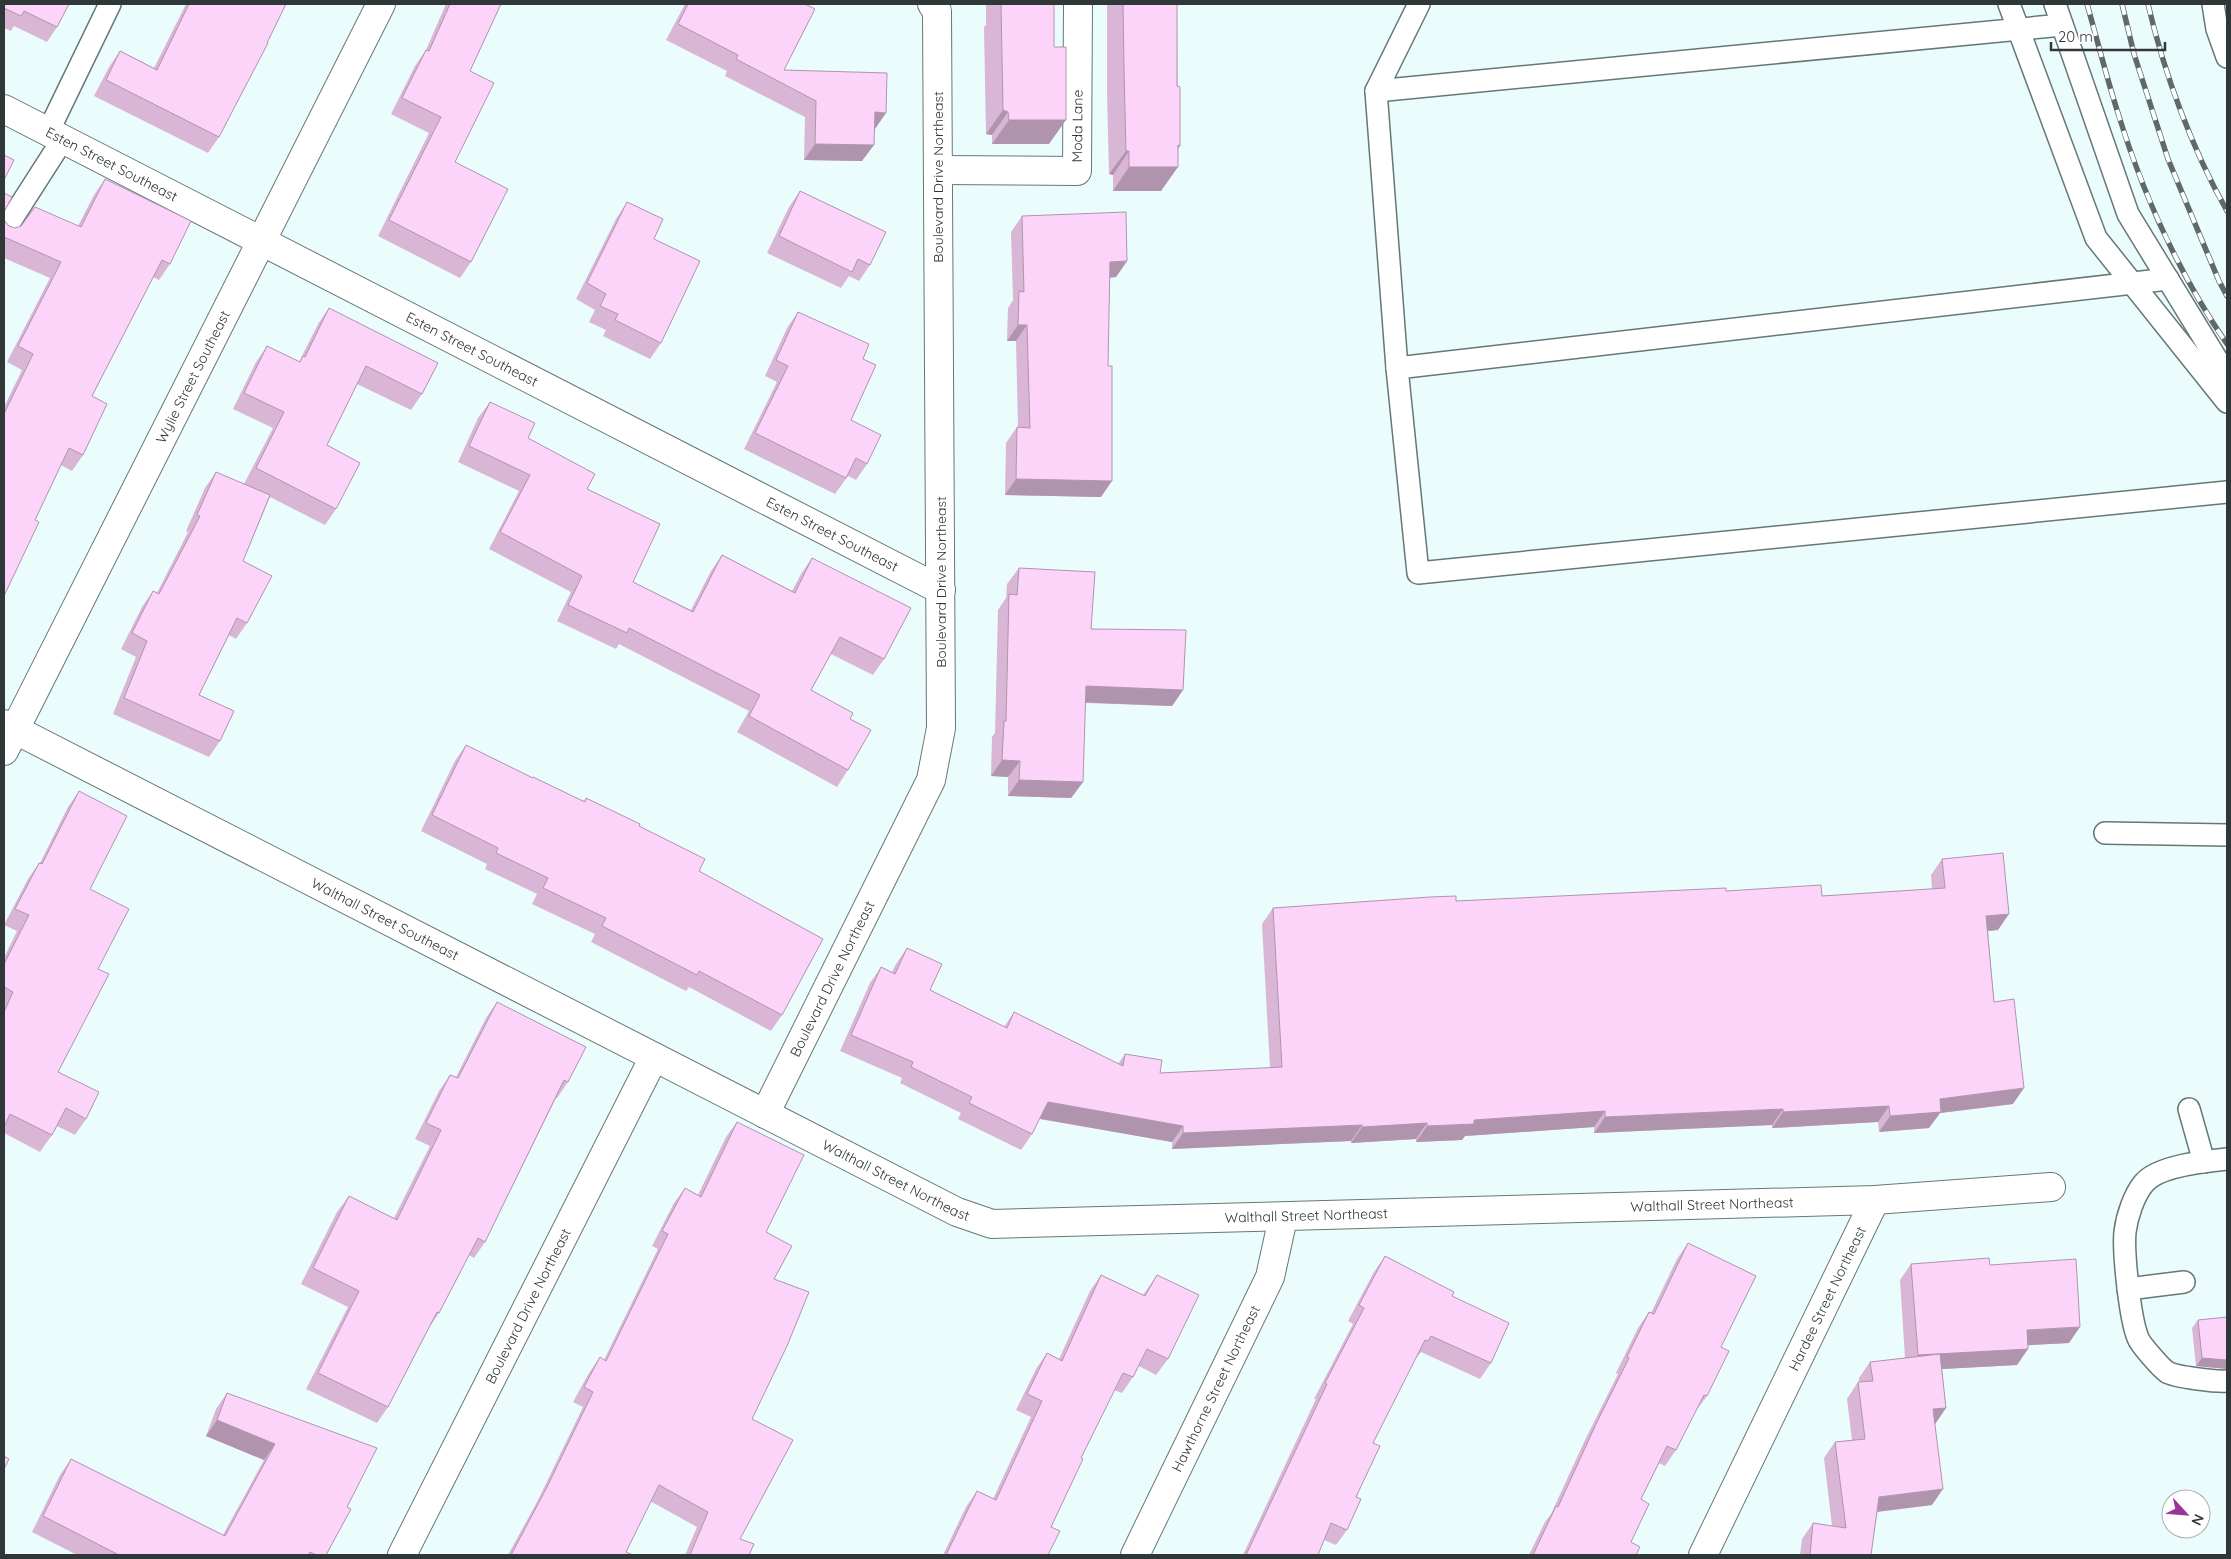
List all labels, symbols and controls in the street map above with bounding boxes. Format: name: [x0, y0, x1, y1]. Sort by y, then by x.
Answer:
scale bar: [2051, 20, 2165, 52]
text: 20 m: [2058, 27, 2093, 46]
street label: Moda Lane: [1068, 89, 1086, 162]
street label: Boulevard Drive Northeast: [929, 91, 947, 263]
street label: Esten Street Southeast: [43, 123, 181, 206]
street label: Wylie Street Southeast: [152, 307, 234, 446]
street label: Esten Street Southeast: [403, 308, 541, 391]
street label: Esten Street Southeast: [763, 493, 902, 576]
street label: Boulevard Drive Northeast: [932, 496, 950, 668]
street label: Walthall Street Southeast: [308, 874, 462, 964]
street label: Boulevard Drive Northeast: [786, 898, 879, 1060]
street label: Walthall Street Northeast: [819, 1135, 972, 1225]
street label: Walthall Street Northeast: [1630, 1193, 1794, 1216]
street label: Walthall Street Northeast: [1224, 1204, 1388, 1227]
street label: Hardee Street Northeast: [1785, 1223, 1870, 1374]
street label: Boulevard Drive Northeast: [481, 1225, 575, 1387]
street label: Hawthorne Street Northeast: [1168, 1302, 1264, 1475]
north arrow: [2161, 1489, 2211, 1539]
text: N: [2187, 1511, 2208, 1528]

